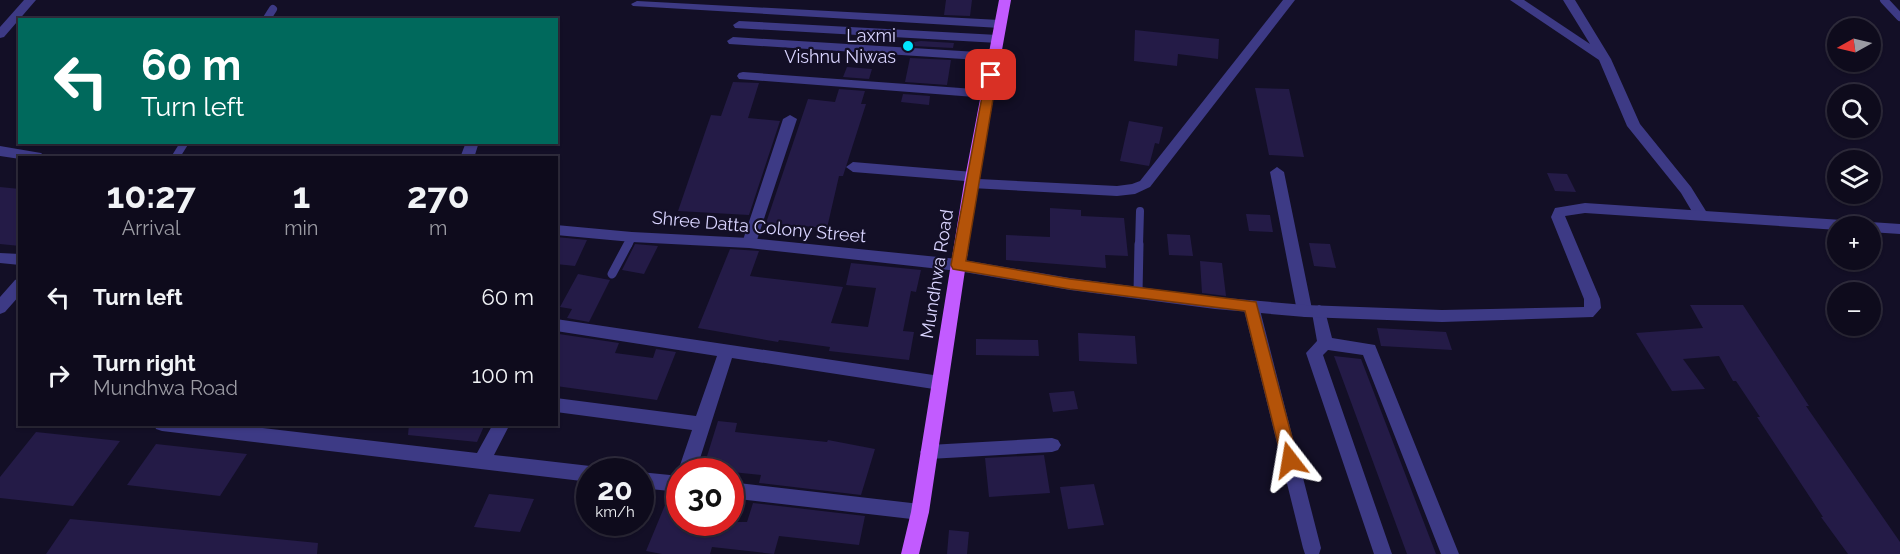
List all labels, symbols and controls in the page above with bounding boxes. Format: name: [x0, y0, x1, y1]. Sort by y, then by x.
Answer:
north arrow: [1827, 18, 1881, 72]
map controls: [1827, 18, 1881, 336]
place label: Laxmi Vishnu Niwas: [784, 25, 896, 67]
marker: Laxmi Vishnu Niwas: [901, 39, 915, 53]
text: 60 m: [141, 41, 241, 90]
icon: left: [42, 42, 120, 120]
pin: [965, 49, 1016, 100]
icon: arrive: [974, 58, 1007, 91]
button: search: [1827, 84, 1881, 138]
text: Turn left: [141, 91, 244, 122]
button: layers: [1827, 150, 1881, 204]
text: 10:27: [106, 174, 196, 216]
text: 1: [292, 174, 310, 216]
text: 270: [407, 174, 470, 216]
street label: Shree Datta Colony Street: [651, 207, 867, 246]
street label: Mundhwa Road: [916, 208, 957, 340]
text: Arrival: [122, 216, 180, 240]
text: min: [284, 216, 319, 240]
text: m: [429, 216, 447, 240]
button: +: [1827, 216, 1881, 270]
icon: left: [42, 281, 75, 314]
button: −: [1827, 282, 1881, 336]
text: Turn left: [93, 284, 183, 310]
text: 60 m: [481, 284, 534, 310]
text: Turn right: [93, 350, 196, 376]
icon: right: [42, 359, 75, 392]
text: 100 m: [472, 362, 534, 388]
text: Mundhwa Road: [93, 376, 238, 400]
position arrow: [1258, 428, 1322, 492]
speed limit sign: 30: [666, 458, 744, 536]
text: 20: [597, 472, 633, 507]
text: km/h: [595, 503, 635, 521]

